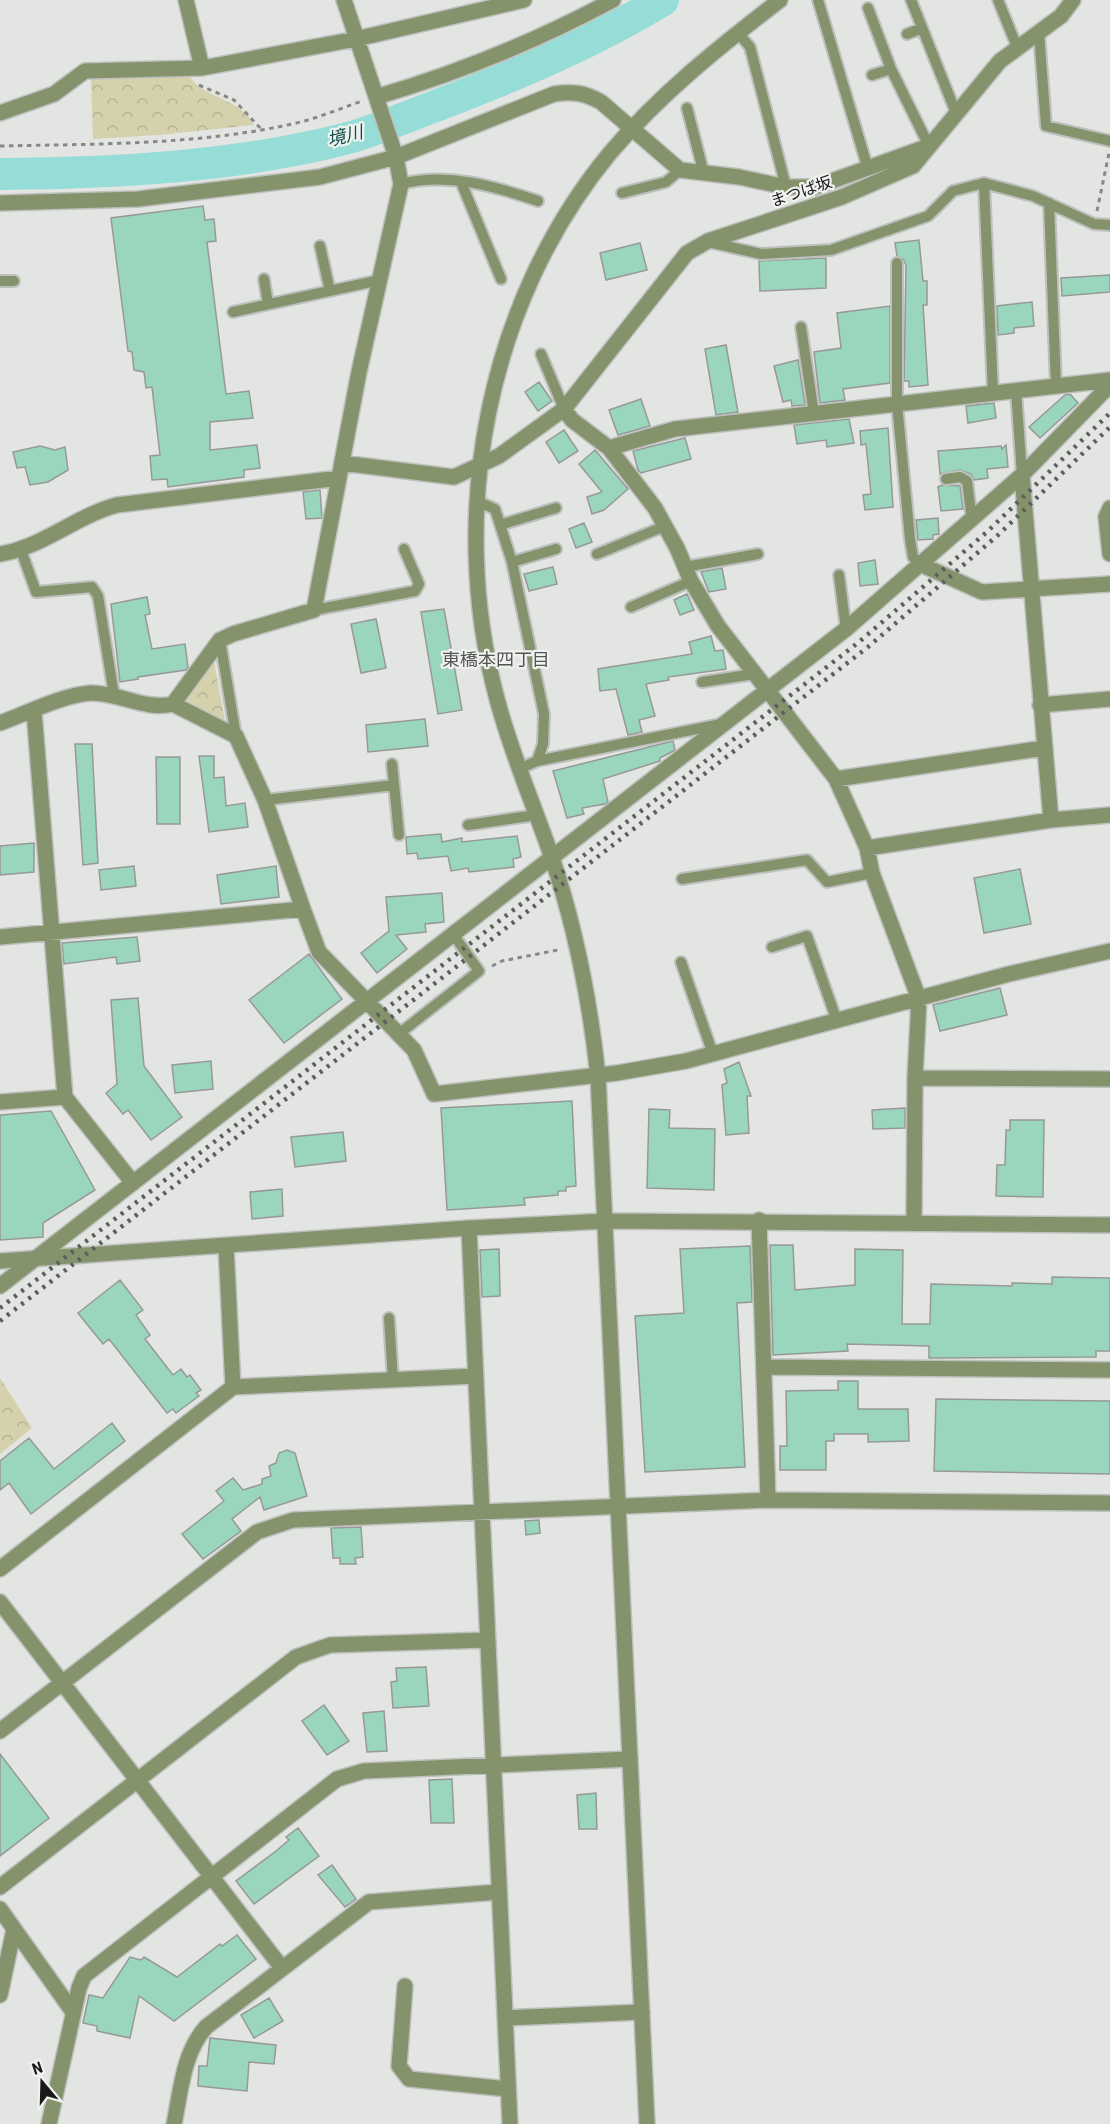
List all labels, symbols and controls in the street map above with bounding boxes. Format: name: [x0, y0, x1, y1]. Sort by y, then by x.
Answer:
water label: 境川: [325, 120, 367, 150]
street label: まつば坂: [768, 172, 835, 211]
district label: 東橋本四丁目: [442, 649, 550, 670]
north arrow: [12, 2052, 72, 2112]
text: N: [30, 2058, 45, 2079]

